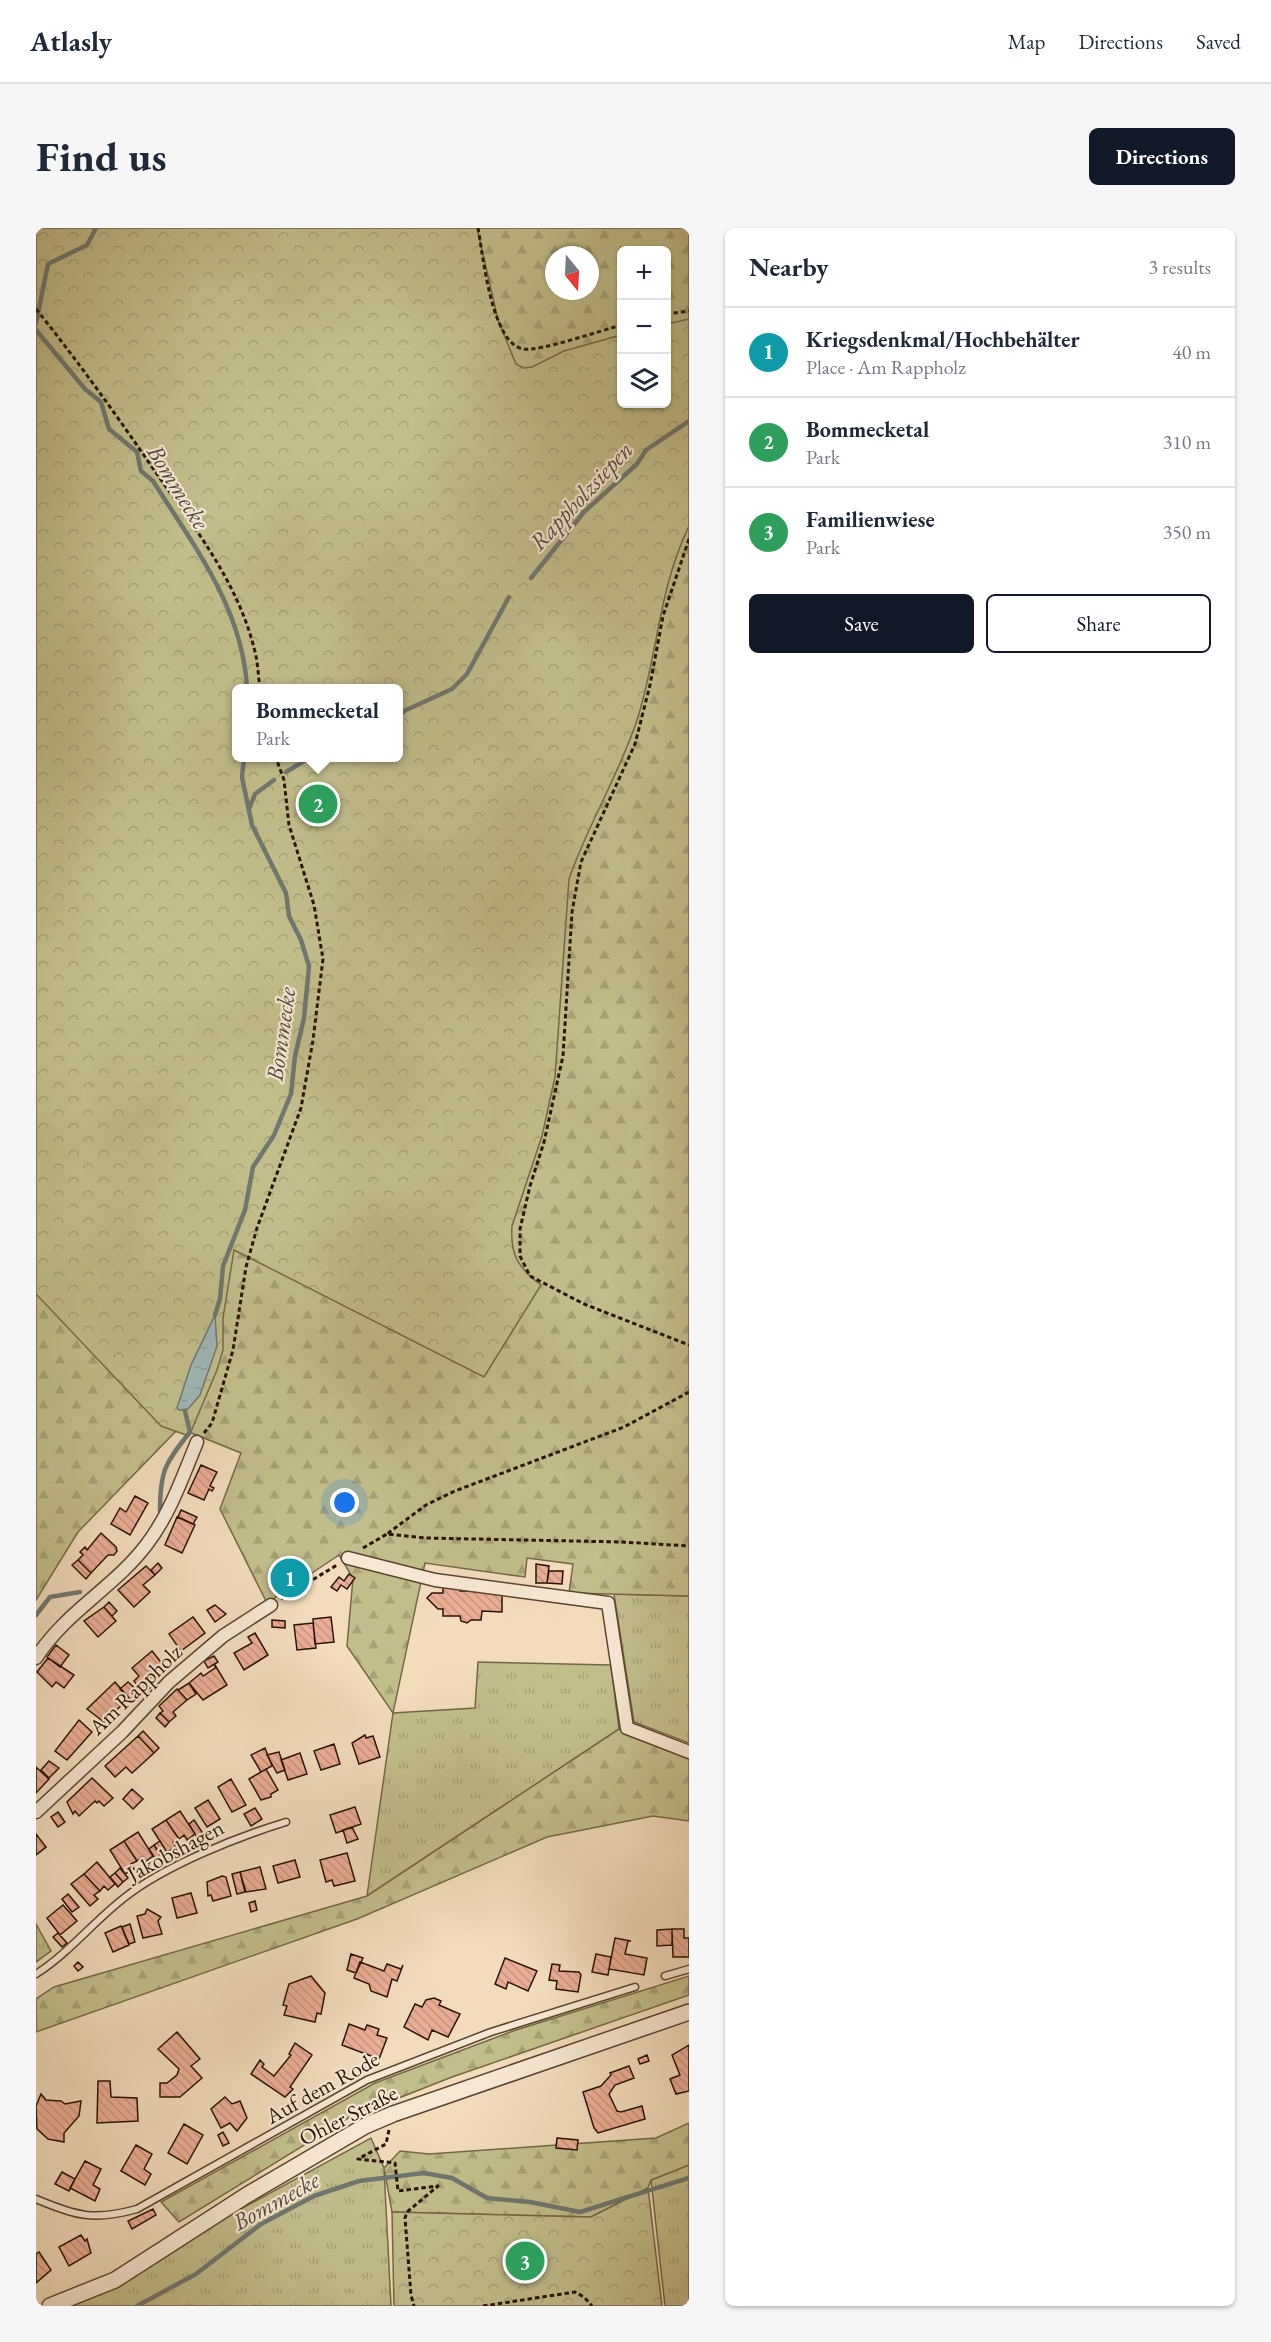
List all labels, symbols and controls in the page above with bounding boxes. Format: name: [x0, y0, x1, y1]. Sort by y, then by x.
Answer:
text: Atlasly: [30, 23, 112, 59]
text: Map: [1008, 28, 1045, 55]
text: Directions: [1078, 28, 1163, 55]
text: Saved: [1196, 28, 1241, 55]
button: Directions: [1089, 128, 1235, 185]
text: Find us: [36, 129, 167, 184]
north arrow: [545, 246, 599, 300]
map controls: [617, 246, 671, 408]
button: +: [617, 246, 671, 300]
text: Nearby: [749, 250, 829, 284]
text: 3 results: [1148, 254, 1211, 280]
button: −: [617, 300, 671, 354]
text: Kriegsdenkmal/Hochbehälter: [806, 325, 1080, 354]
text: 1: [763, 339, 774, 365]
text: 40 m: [1172, 339, 1211, 365]
button: layers: [617, 354, 671, 408]
text: Place · Am Rappholz: [806, 354, 966, 380]
text: Bommecketal: [806, 415, 929, 444]
text: 2: [763, 429, 774, 455]
text: 310 m: [1163, 429, 1211, 455]
water label: Rappholzsiepen: [522, 434, 639, 557]
water label: Bommecke: [140, 438, 217, 536]
text: Park: [806, 444, 840, 470]
text: Familienwiese: [806, 505, 935, 534]
text: 3: [763, 519, 774, 545]
text: 350 m: [1163, 519, 1211, 545]
text: Park: [806, 534, 840, 560]
button: Save: [749, 594, 974, 653]
button: Share: [986, 594, 1211, 653]
popup: [232, 684, 403, 762]
text: Bommecketal: [256, 696, 379, 725]
text: Park: [256, 725, 290, 751]
pin: 2: [298, 782, 338, 826]
water label: Bommecke: [258, 984, 303, 1084]
your location: [330, 1488, 359, 1517]
pin: 1: [270, 1556, 310, 1600]
street label: Am Rappholz: [82, 1637, 189, 1742]
street label: Jakobshagen: [120, 1813, 229, 1889]
street label: Auf dem Rode: [259, 2044, 385, 2131]
street label: Ohler Straße: [294, 2078, 403, 2153]
water label: Bommecke: [226, 2164, 325, 2238]
pin: 3: [506, 2238, 544, 2284]

